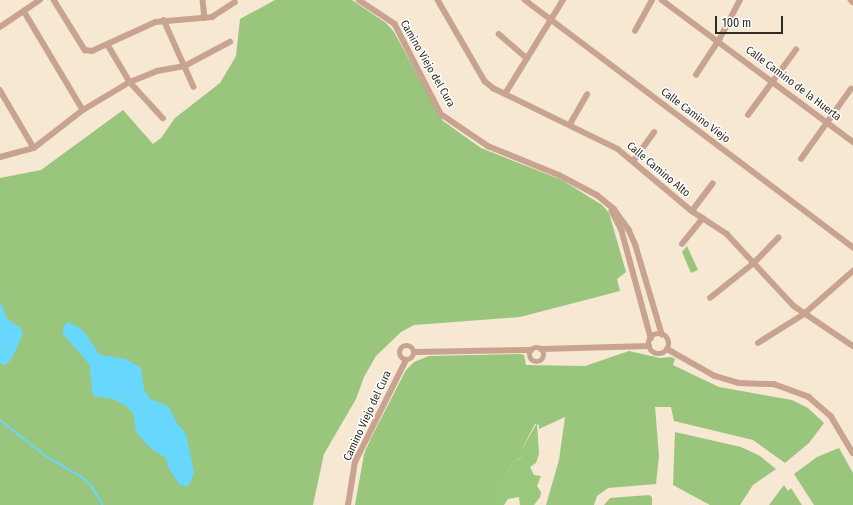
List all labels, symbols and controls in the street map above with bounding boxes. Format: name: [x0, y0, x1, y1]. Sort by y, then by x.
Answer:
scale bar: [717, 8, 785, 34]
text: 100 m: [722, 16, 751, 30]
street label: Camino Viejo del Cura: [397, 18, 457, 110]
street label: Calle Camino de la Huerta: [743, 44, 843, 124]
street label: Calle Camino Viejo: [658, 86, 732, 146]
street label: Calle Camino Alto: [624, 140, 692, 200]
street label: Camino Viejo del Cura: [341, 369, 395, 463]

